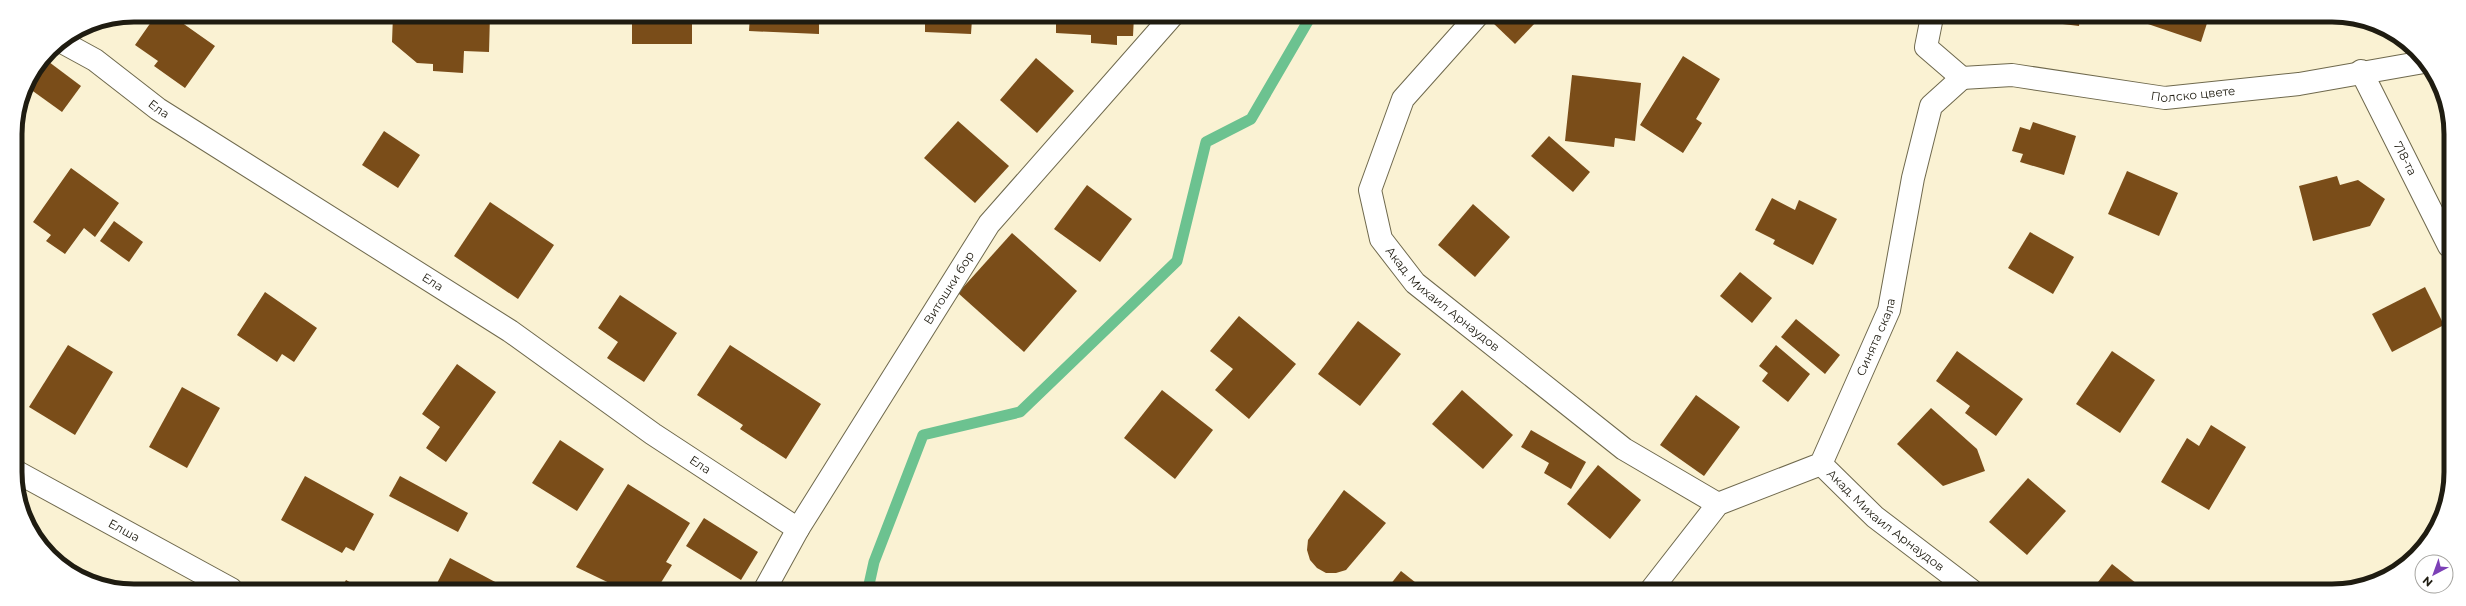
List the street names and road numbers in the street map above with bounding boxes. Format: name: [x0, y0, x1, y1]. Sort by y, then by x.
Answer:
street label: Полско цвете: [2150, 83, 2236, 105]
street label: Ела: [145, 96, 172, 121]
street label: 718-та: [2391, 139, 2420, 178]
street label: Акад. Михаил Арнаудов: [1383, 244, 1503, 354]
street label: Витошки бор: [920, 248, 977, 327]
street label: Ела: [419, 269, 446, 294]
street label: Синята скала: [1853, 297, 1898, 378]
street label: Ела: [687, 452, 714, 477]
street label: Акад. Михаил Арнаудов: [1824, 466, 1948, 574]
street label: Елша: [106, 515, 143, 545]

